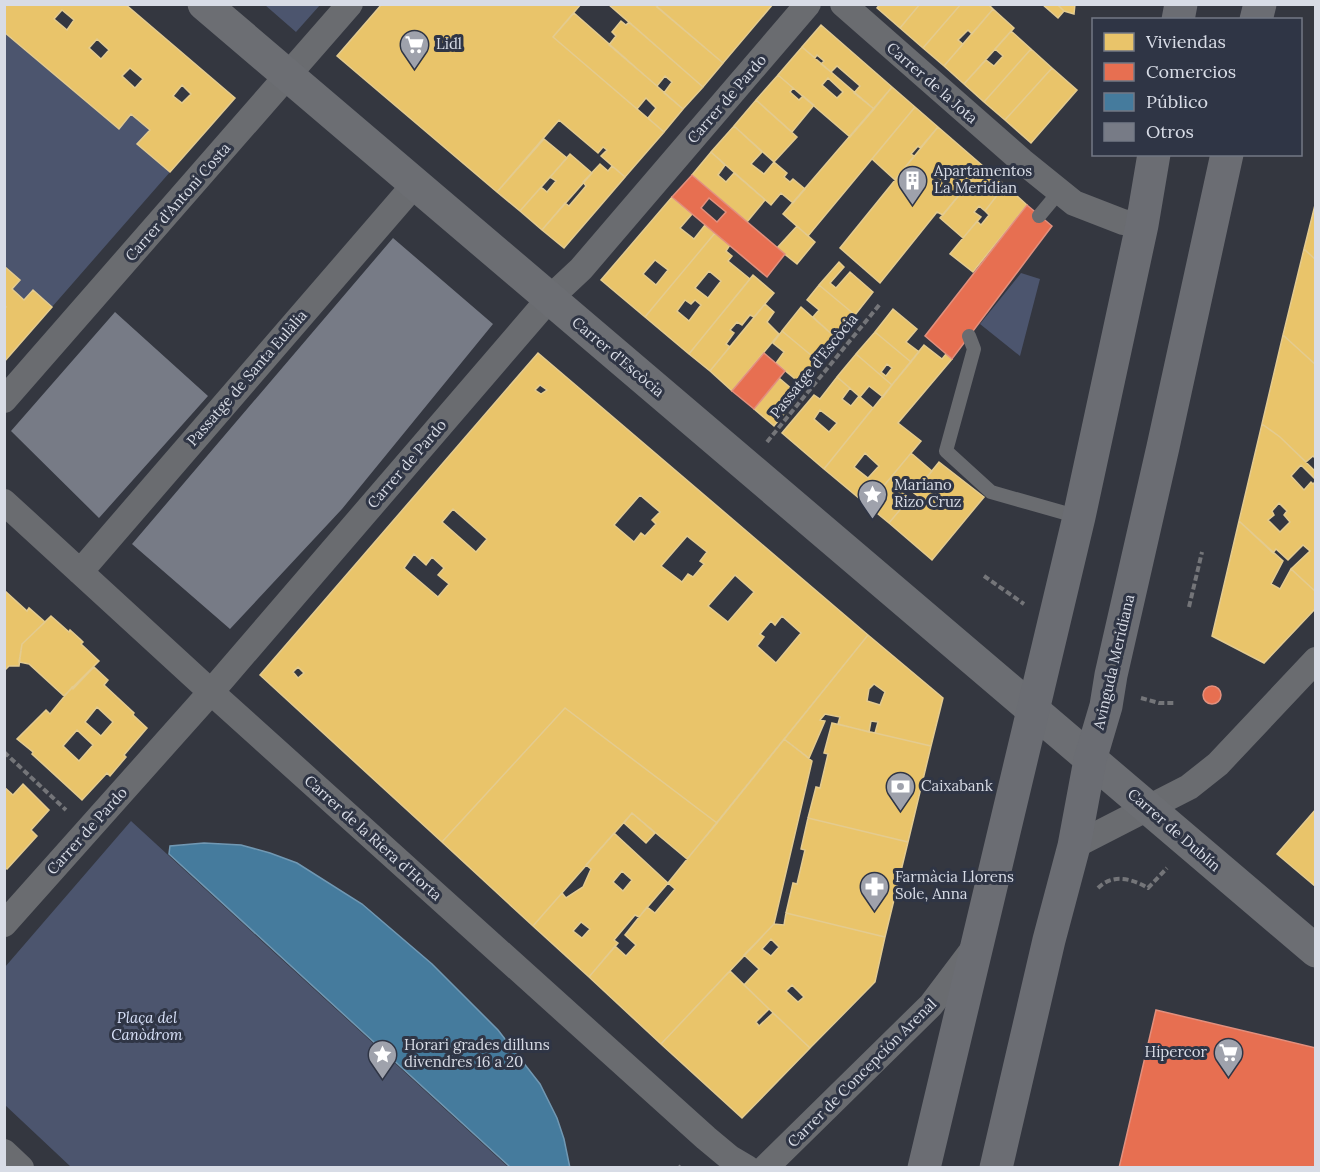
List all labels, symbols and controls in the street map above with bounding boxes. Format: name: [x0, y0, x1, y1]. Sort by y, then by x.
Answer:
legend: [1092, 18, 1302, 156]
supermarket icon: Lidl: [399, 28, 431, 70]
text: Viviendas: [1145, 30, 1226, 53]
place label: Lidl: [436, 34, 462, 53]
street label: Carrer de la Jota: [883, 38, 982, 127]
street label: Carrer de Pardo: [683, 50, 771, 147]
text: Comercios: [1146, 60, 1236, 83]
text: Público: [1146, 90, 1208, 113]
text: Otros: [1146, 120, 1194, 143]
street label: Carrer d'Antoni Costa: [121, 138, 234, 265]
place label: Apartamentos La Meridian: [933, 161, 1032, 197]
building icon: Apartamentos La Meridian: [897, 164, 929, 206]
street label: Passatge de Santa Eulàlia: [182, 306, 311, 450]
street label: Passatge d'Escòcia: [766, 309, 862, 422]
street label: Carrer d'Escòcia: [568, 312, 669, 401]
street label: Carrer de Pardo: [363, 415, 451, 512]
place label: Mariano Rizo Cruz: [894, 475, 962, 511]
place icon: Mariano Rizo Cruz: [857, 478, 889, 520]
street label: Avinguda Meridiana: [1088, 592, 1138, 732]
bank icon: Caixabank: [884, 770, 916, 812]
street label: Carrer de la Riera d'Horta: [301, 771, 446, 905]
place label: Caixabank: [921, 776, 993, 795]
street label: Carrer de Pardo: [42, 783, 131, 878]
street label: Carrer de Dublín: [1124, 784, 1225, 875]
place label: Farmàcia Llorens Sole, Anna: [895, 867, 1014, 903]
pharmacy icon: Farmàcia Llorens Sole, Anna: [858, 870, 890, 912]
street label: Carrer de Concepción Arenal: [783, 994, 940, 1151]
park label: Plaça del Canòdrom: [111, 1008, 183, 1044]
place label: Horari grades dilluns divendres 16 a 20: [404, 1035, 550, 1071]
supermarket icon: Hipercor: [1212, 1036, 1244, 1078]
place icon: Horari grades dilluns divendres 16 a 20: [367, 1038, 399, 1080]
place label: Hipercor: [1145, 1042, 1207, 1061]

